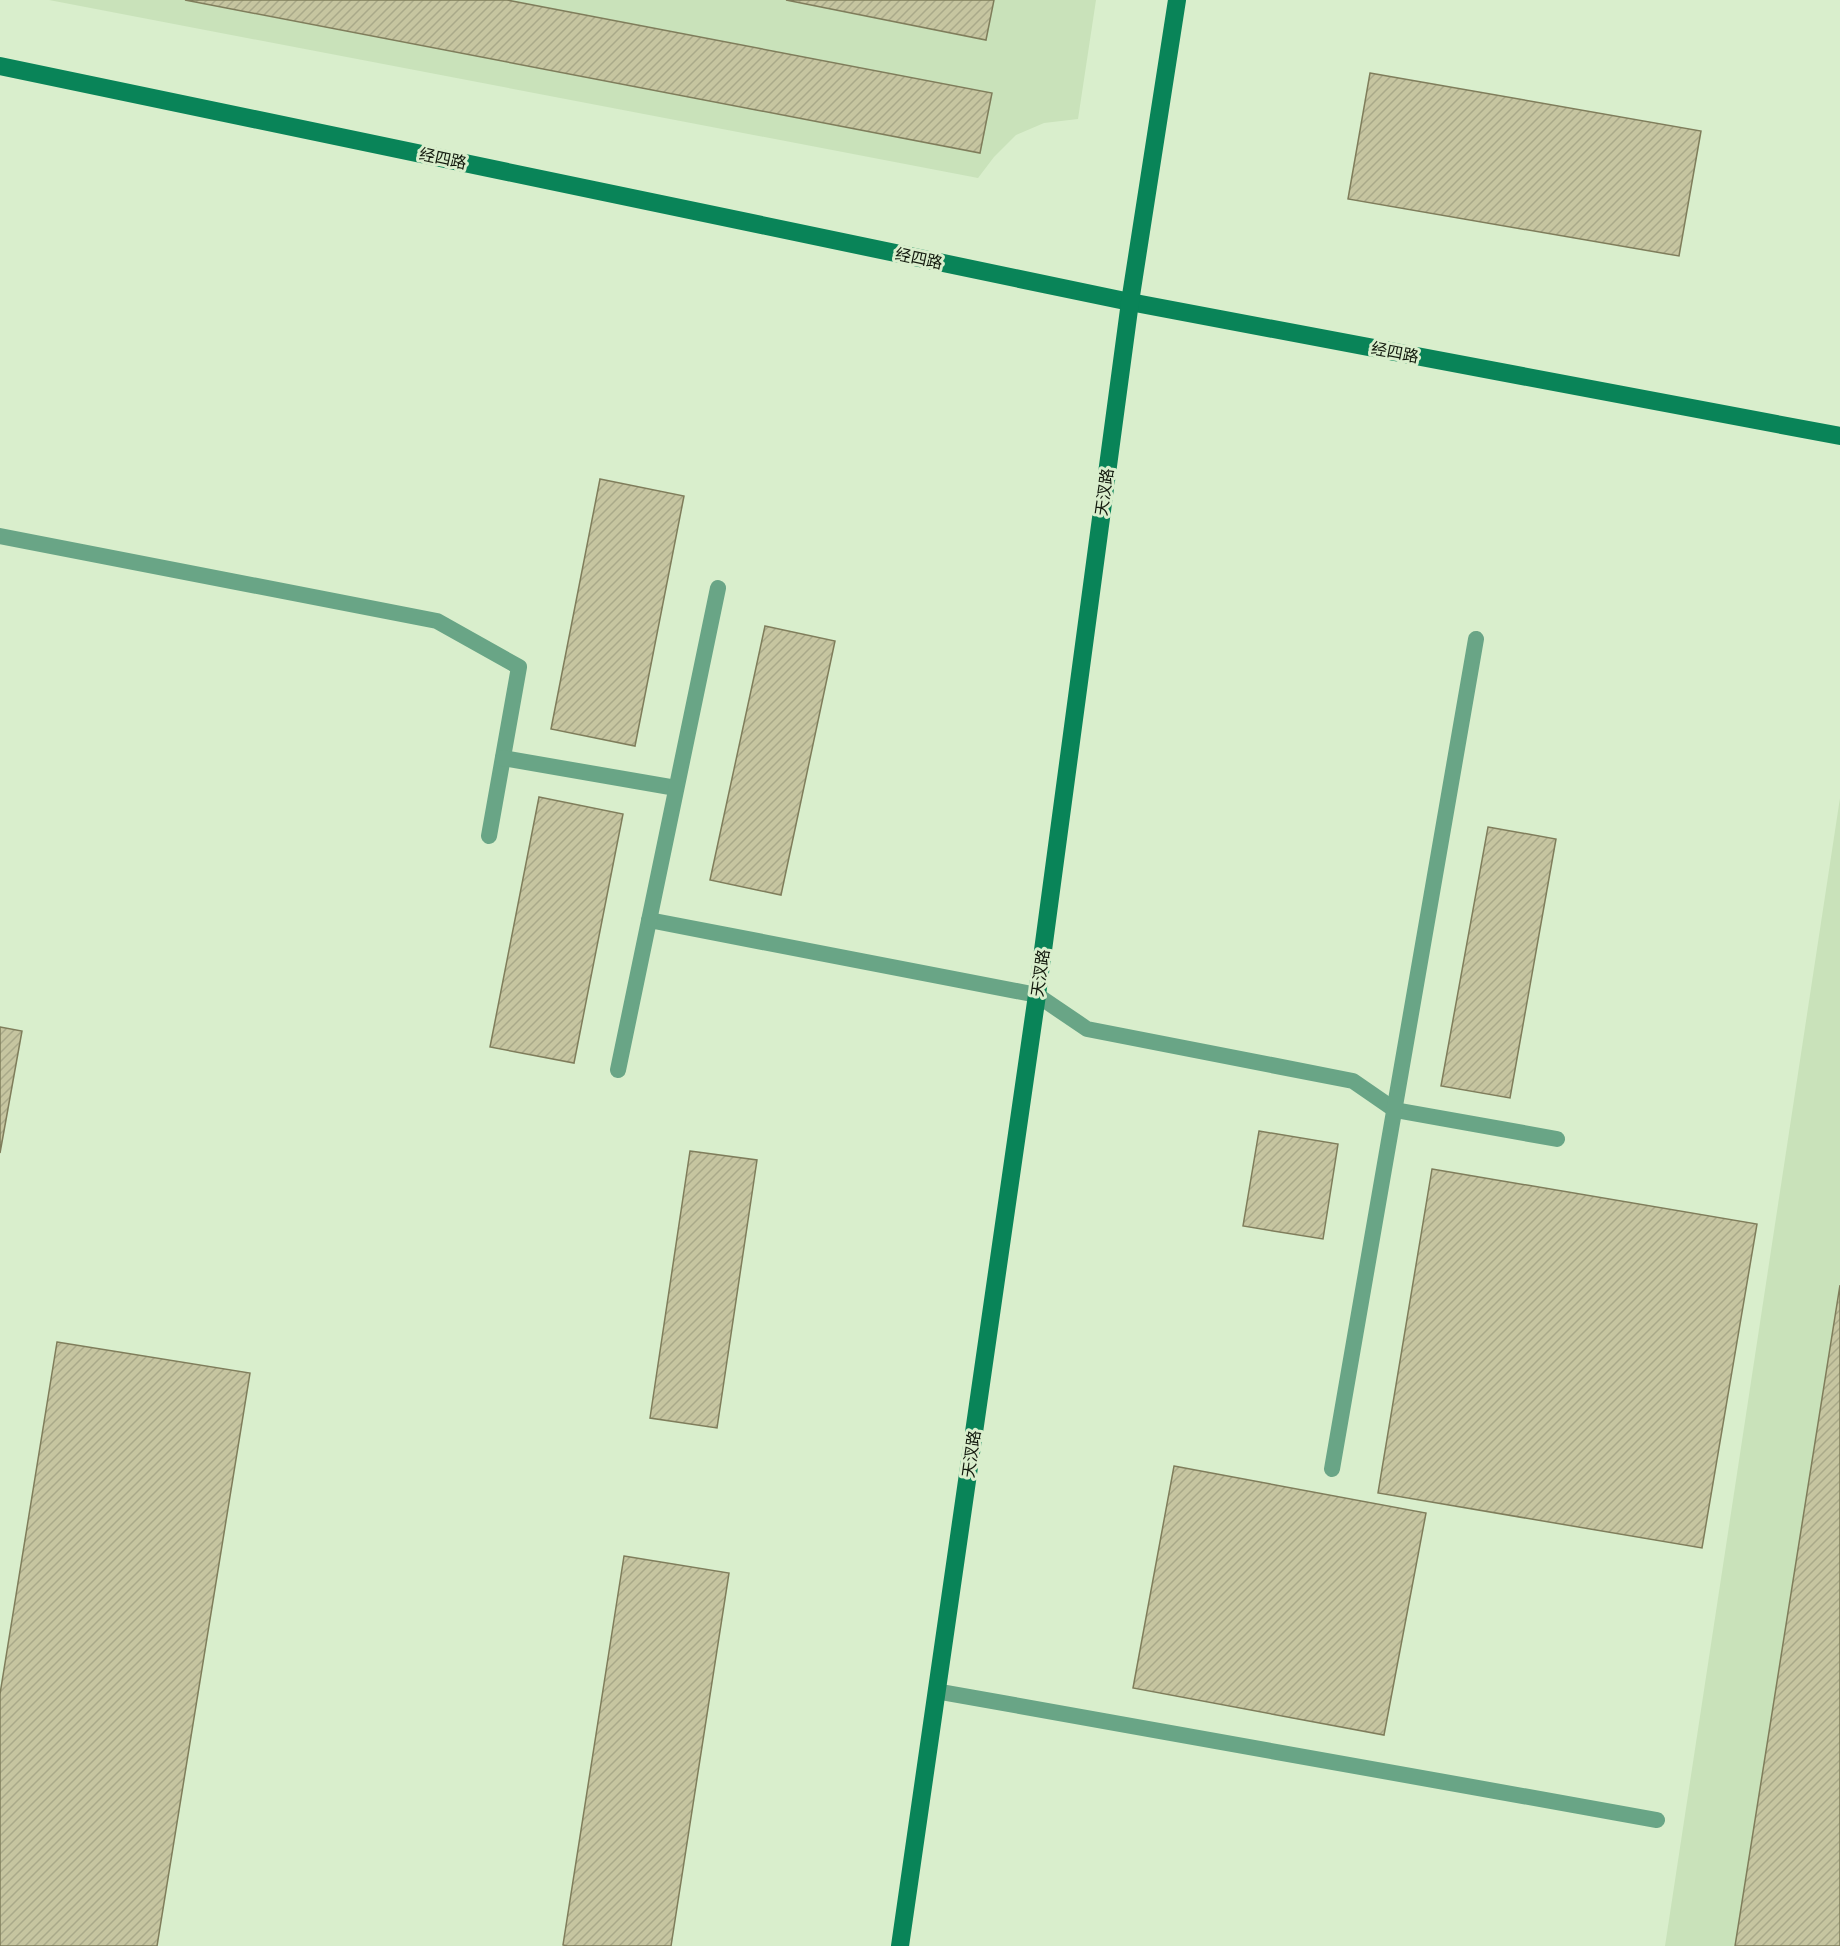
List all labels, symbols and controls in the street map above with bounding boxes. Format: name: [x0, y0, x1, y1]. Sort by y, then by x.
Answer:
street label: 经四路: [417, 142, 469, 174]
street label: 经四路: [893, 242, 945, 274]
street label: 经四路: [1369, 337, 1421, 367]
street label: 天汊路: [1090, 467, 1118, 517]
street label: 天汊路: [1026, 948, 1054, 998]
street label: 天汊路: [957, 1429, 985, 1479]

